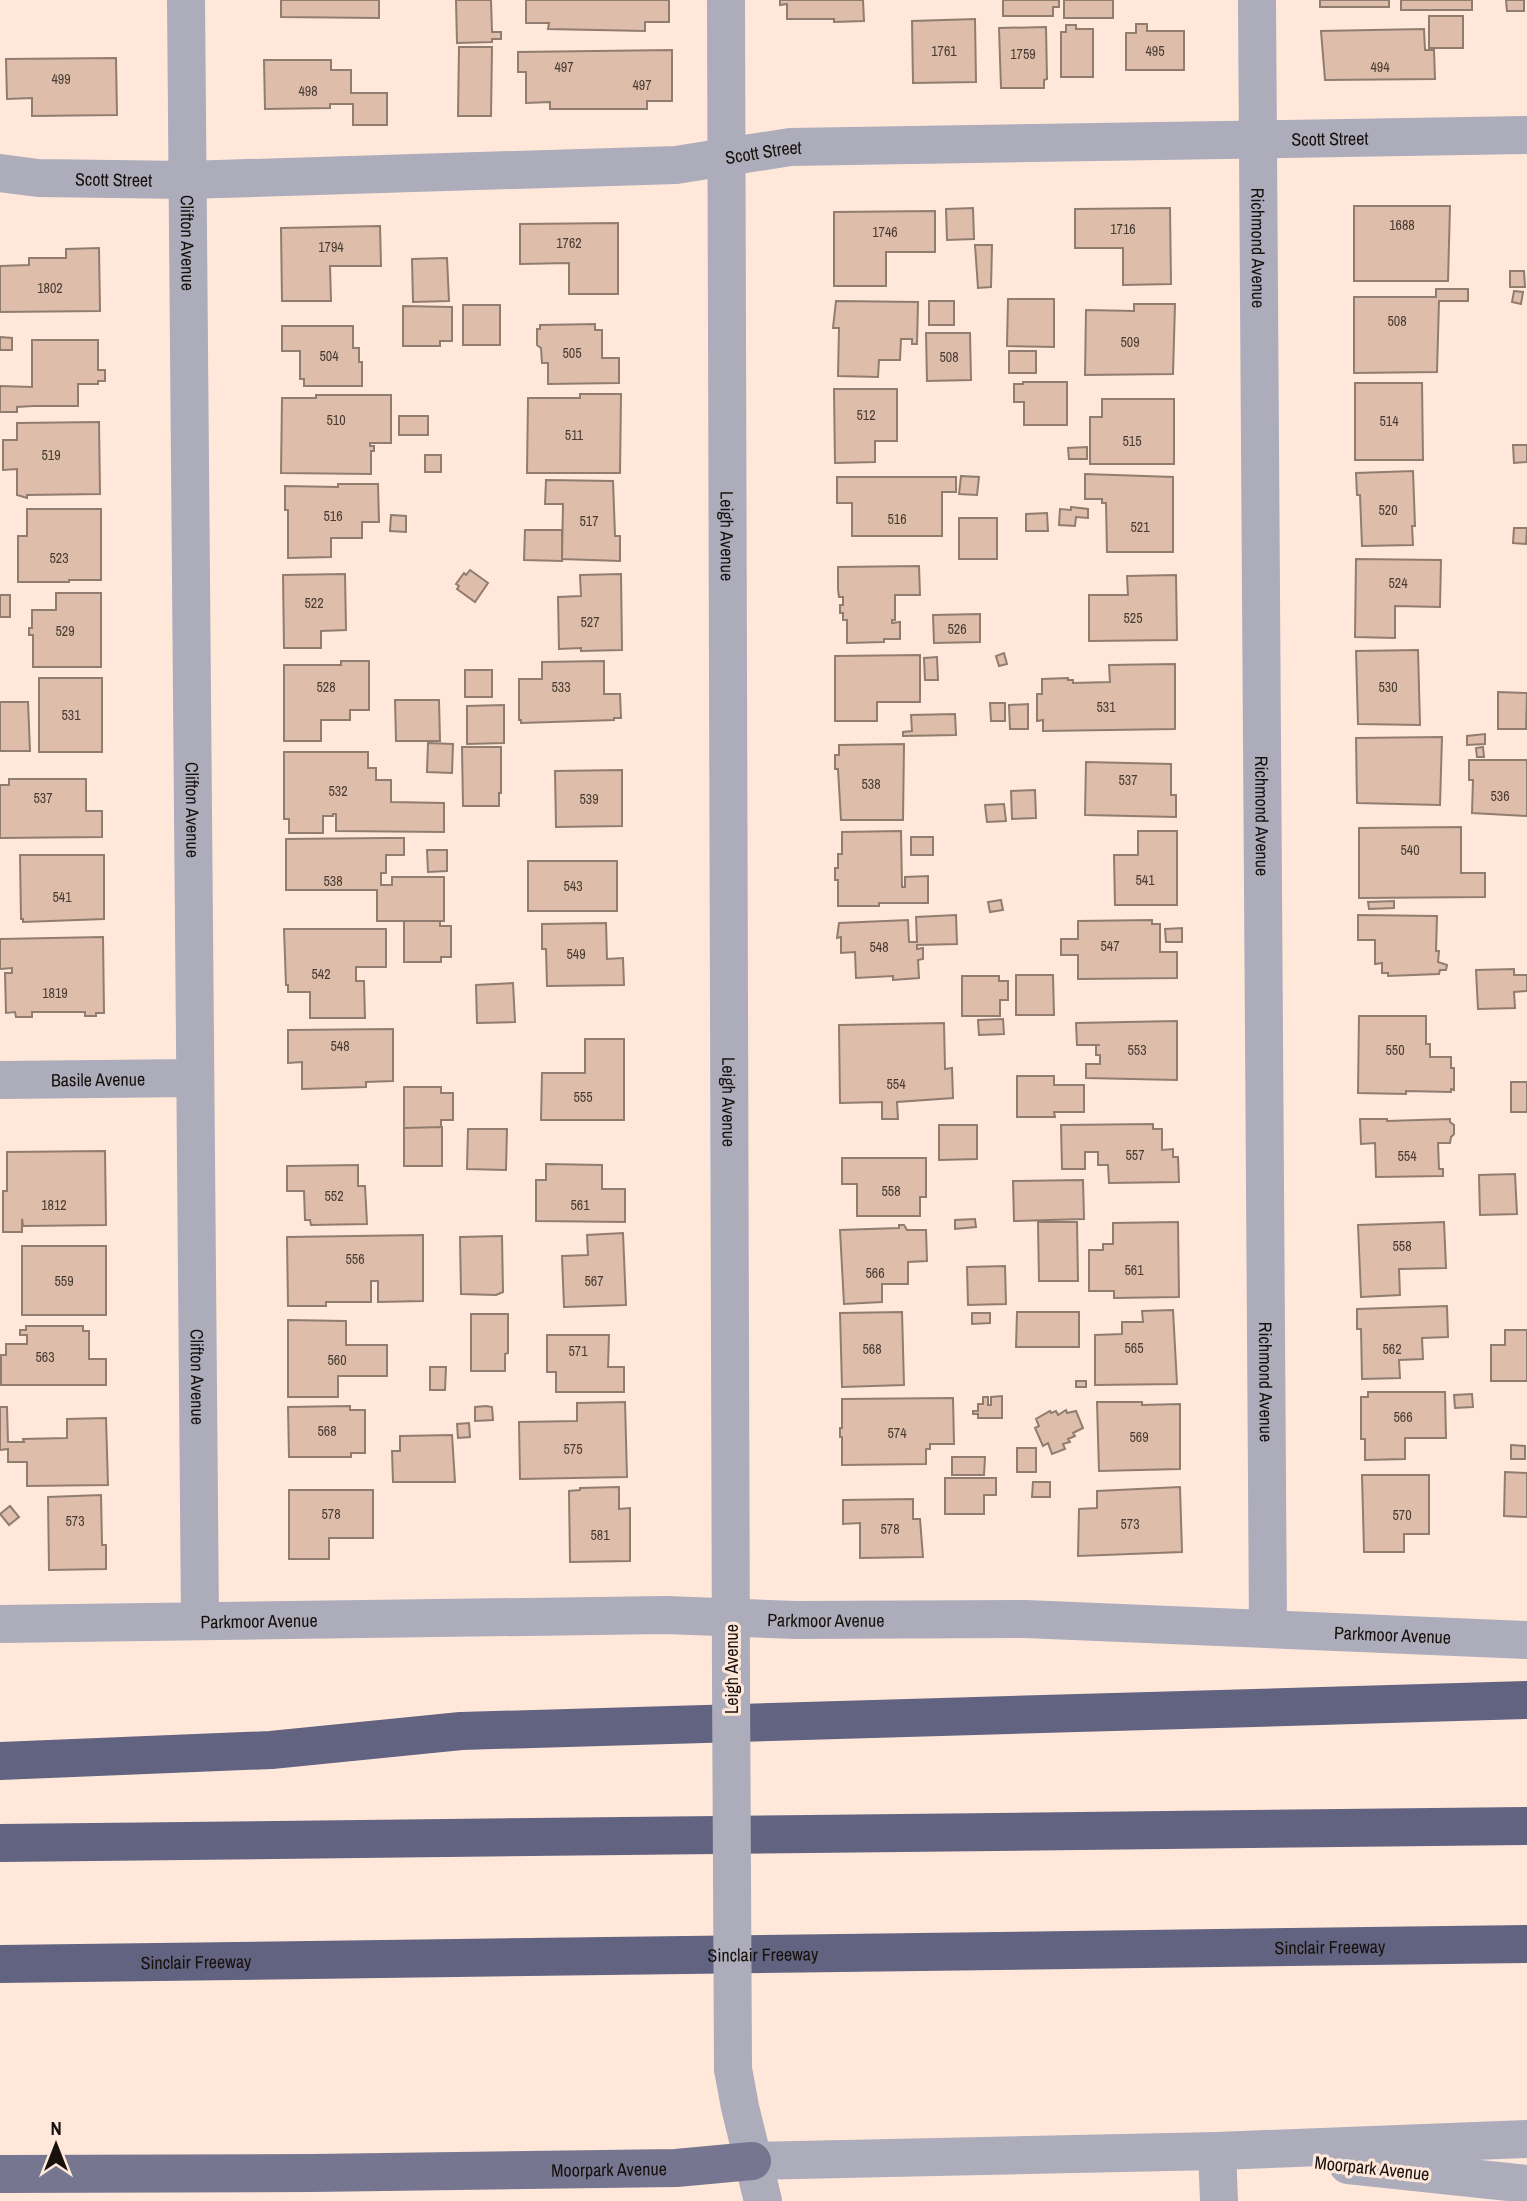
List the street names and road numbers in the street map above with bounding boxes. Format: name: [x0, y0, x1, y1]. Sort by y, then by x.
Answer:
street label: Scott Street: [1291, 125, 1369, 151]
street label: Scott Street: [723, 134, 802, 170]
street label: Scott Street: [75, 166, 152, 192]
street label: Richmond Avenue: [1246, 188, 1272, 308]
street label: Clifton Avenue: [175, 195, 201, 291]
street label: Leigh Avenue: [715, 491, 740, 581]
street label: Richmond Avenue: [1250, 756, 1275, 876]
street label: Clifton Avenue: [180, 762, 206, 858]
street label: Leigh Avenue: [717, 1057, 742, 1147]
street label: Basile Avenue: [51, 1066, 145, 1092]
street label: Richmond Avenue: [1253, 1322, 1279, 1442]
street label: Clifton Avenue: [185, 1329, 211, 1425]
street label: Parkmoor Avenue: [767, 1606, 885, 1633]
street label: Parkmoor Avenue: [200, 1607, 318, 1634]
street label: Parkmoor Avenue: [1333, 1619, 1452, 1649]
street label: Leigh Avenue: [719, 1624, 744, 1714]
street label: Sinclair Freeway: [1274, 1933, 1386, 1960]
street label: Sinclair Freeway: [707, 1941, 819, 1967]
street label: Sinclair Freeway: [140, 1948, 252, 1975]
street label: Moorpark Avenue: [1313, 2150, 1431, 2186]
street label: Moorpark Avenue: [551, 2156, 667, 2182]

